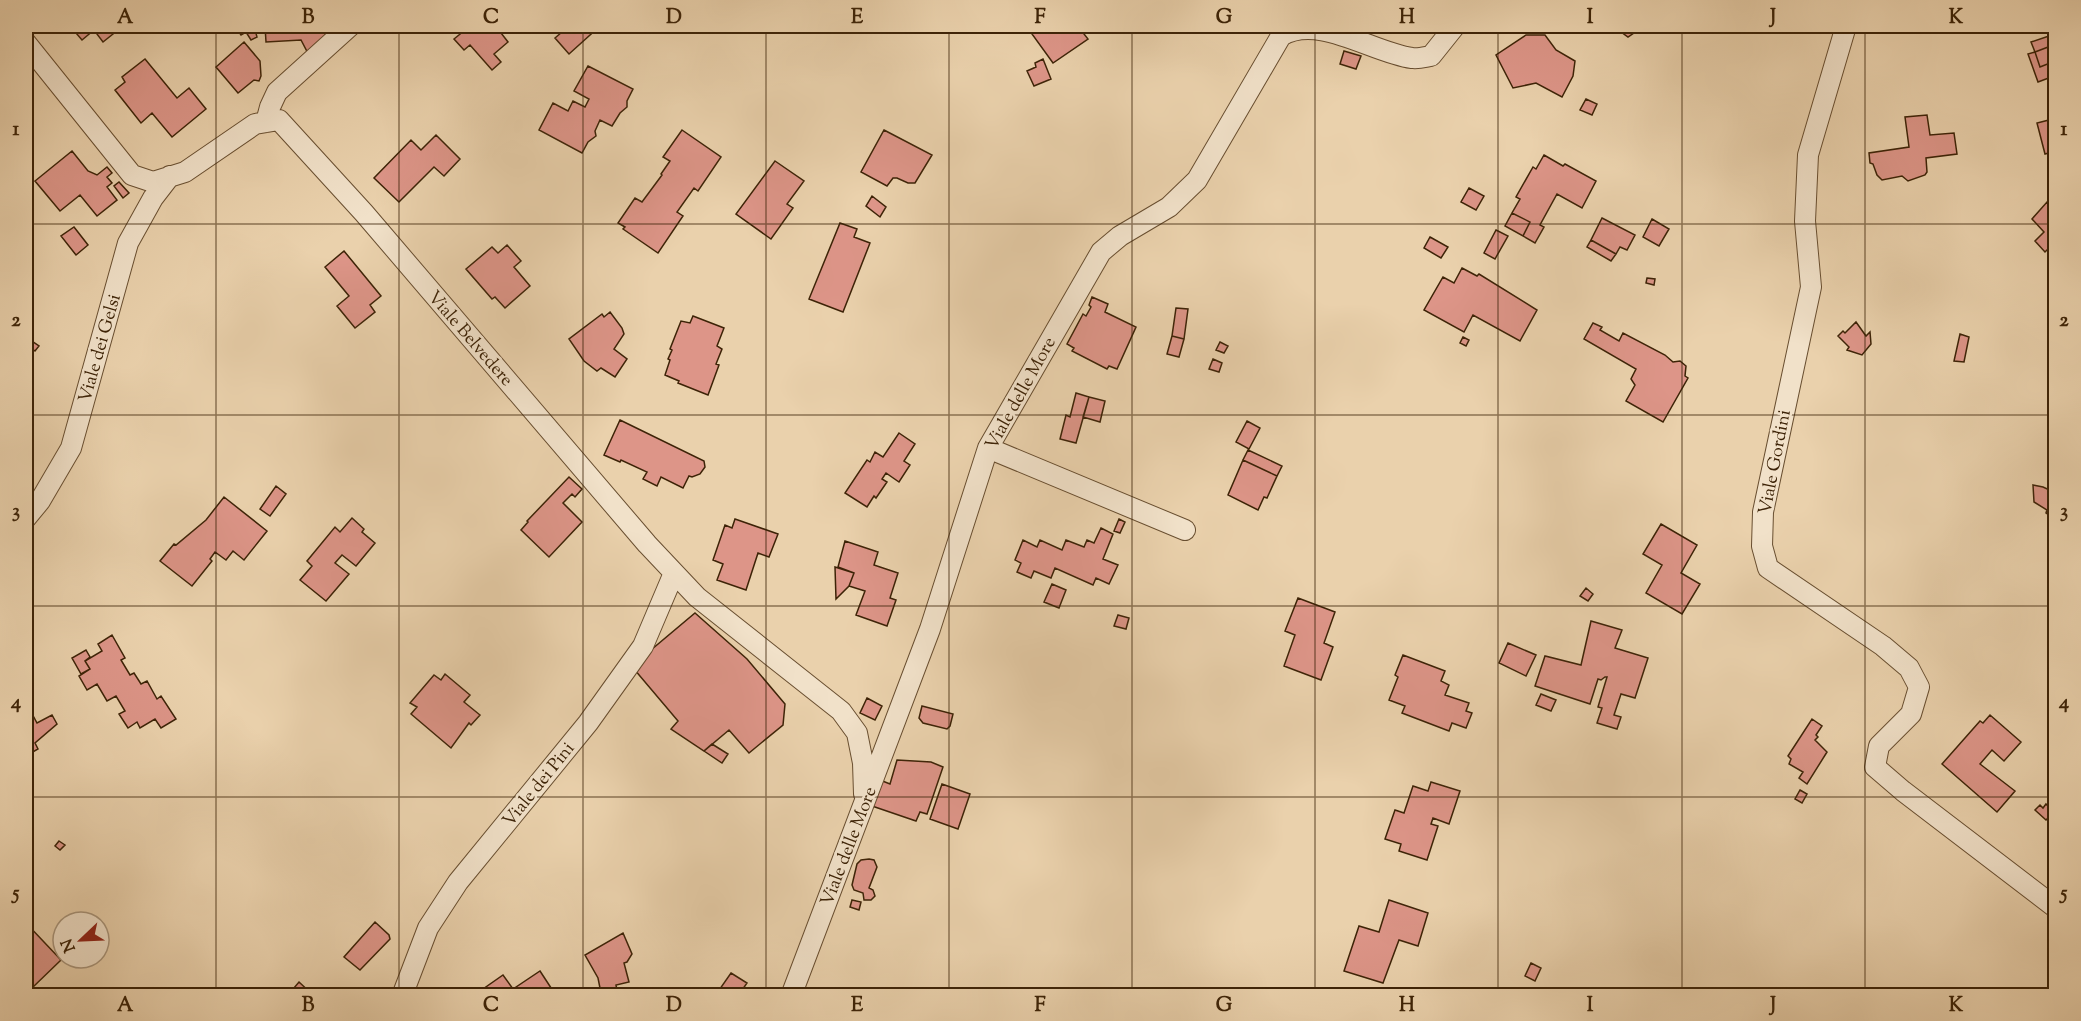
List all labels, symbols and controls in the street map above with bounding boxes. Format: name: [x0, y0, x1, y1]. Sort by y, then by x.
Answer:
text: A: [117, 4, 134, 33]
text: B: [302, 4, 315, 33]
text: C: [483, 4, 499, 33]
text: D: [666, 4, 682, 33]
text: E: [851, 4, 864, 33]
text: F: [1034, 4, 1046, 33]
text: G: [1216, 4, 1233, 33]
text: H: [1399, 4, 1415, 33]
text: I: [1587, 4, 1594, 33]
text: J: [1768, 4, 1776, 33]
text: K: [1949, 4, 1964, 33]
text: 1: [13, 116, 20, 145]
text: 1: [2061, 116, 2068, 145]
street label: Viale Belvedere: [421, 286, 518, 393]
street label: Viale dei Gelsi: [73, 291, 129, 406]
text: 2: [11, 307, 21, 336]
text: 2: [2059, 307, 2069, 336]
street label: Viale delle More: [980, 333, 1064, 455]
street label: Viale Gordini: [1753, 408, 1799, 517]
text: 3: [12, 498, 20, 527]
text: 3: [2060, 498, 2068, 527]
text: 4: [10, 689, 21, 718]
text: 4: [2058, 689, 2069, 718]
street label: Viale dei Pini: [497, 737, 582, 833]
street label: Viale delle More: [815, 783, 885, 910]
text: 5: [11, 880, 20, 909]
text: 5: [2059, 880, 2068, 909]
north arrow: [51, 910, 111, 970]
text: N: [56, 934, 83, 955]
text: A: [117, 992, 134, 1021]
text: B: [302, 992, 315, 1021]
text: C: [483, 992, 499, 1021]
text: D: [666, 992, 682, 1021]
text: E: [851, 992, 864, 1021]
text: F: [1034, 992, 1046, 1021]
text: G: [1216, 992, 1233, 1021]
text: H: [1399, 992, 1415, 1021]
text: I: [1587, 992, 1594, 1021]
text: J: [1768, 992, 1776, 1021]
text: K: [1949, 992, 1964, 1021]

